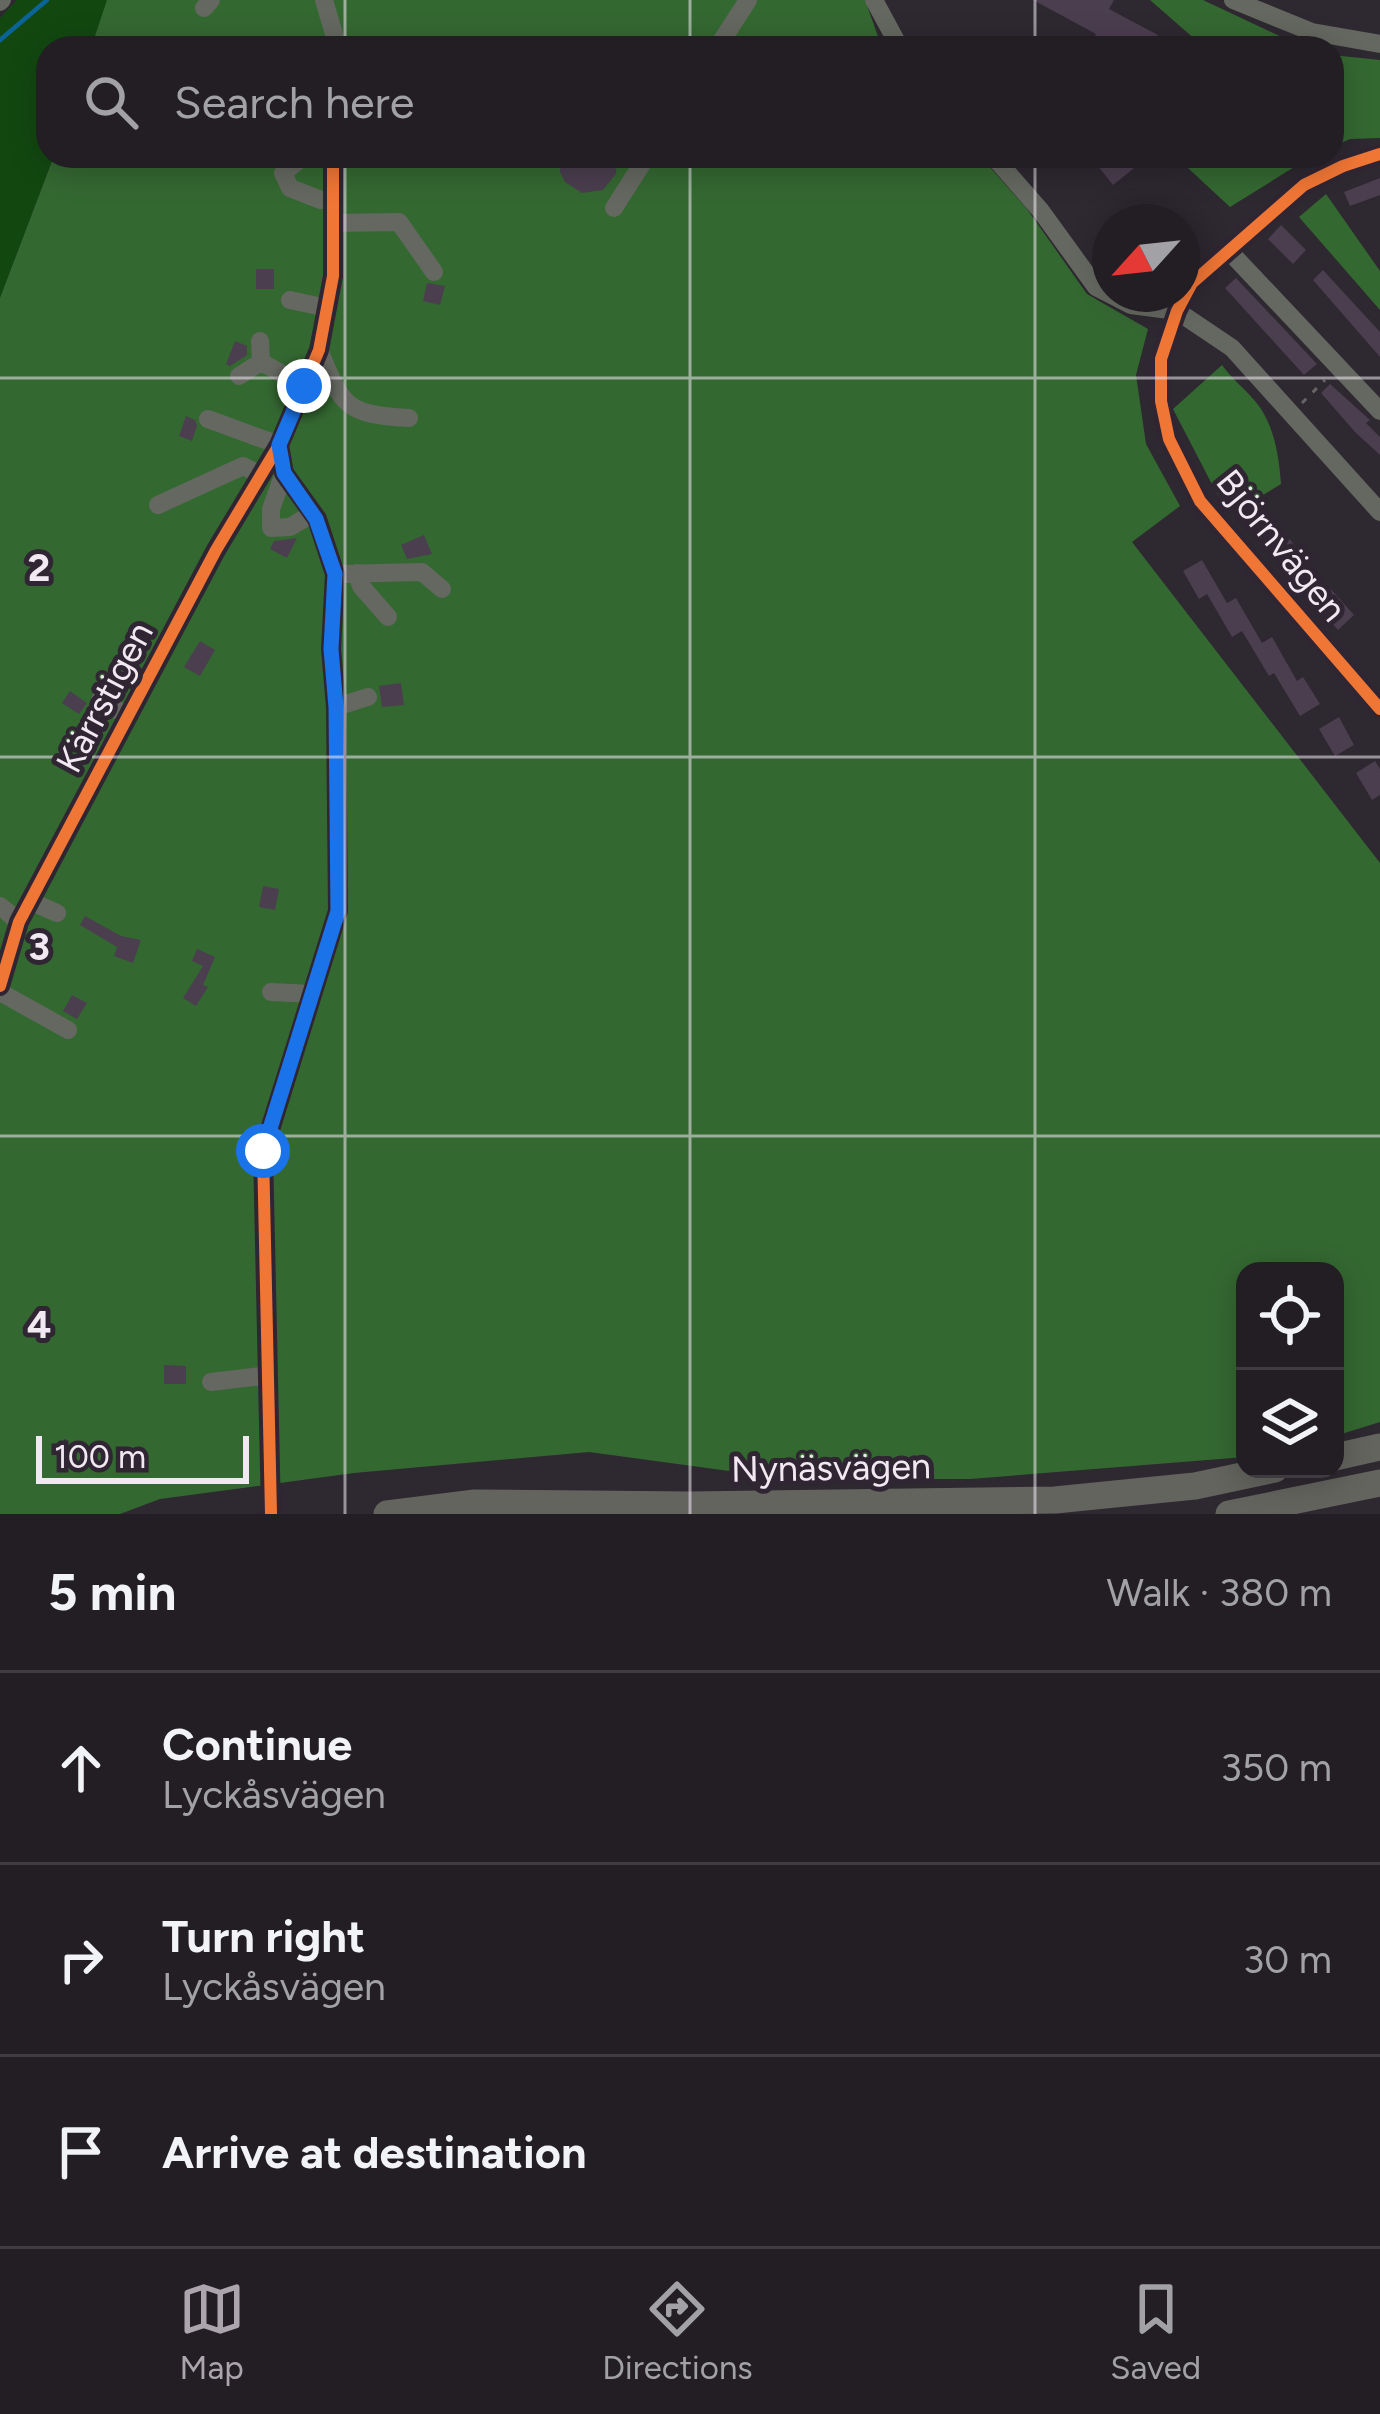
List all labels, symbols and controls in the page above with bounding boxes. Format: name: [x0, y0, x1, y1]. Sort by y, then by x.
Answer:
search box: [36, 36, 1344, 168]
icon: search: [78, 69, 144, 135]
text: Search here: [174, 75, 414, 129]
north arrow: [1092, 204, 1200, 312]
route end: [277, 359, 331, 413]
street label: Björnvägen: [1207, 461, 1356, 630]
text: 2: [28, 544, 50, 591]
street label: Kärrstigen: [47, 615, 162, 780]
text: 3: [28, 923, 50, 970]
route start: [236, 1124, 290, 1178]
map controls: [1236, 1262, 1344, 1478]
button: locate: [1236, 1262, 1344, 1370]
text: 4: [27, 1301, 51, 1348]
button: layers: [1236, 1370, 1344, 1478]
scale bar: [36, 1430, 249, 1483]
text: 100 m: [54, 1437, 146, 1476]
street label: Nynäsvägen: [731, 1444, 931, 1491]
text: 5 min: [48, 1562, 177, 1623]
text: Walk · 380 m: [1107, 1569, 1332, 1616]
text: Continue: [162, 1717, 352, 1771]
icon: ahead: [48, 1735, 114, 1801]
text: 350 m: [1221, 1744, 1332, 1791]
text: Lyckåsvägen: [162, 1771, 386, 1818]
text: Turn right: [162, 1909, 365, 1963]
icon: right: [48, 1927, 114, 1993]
text: 30 m: [1243, 1936, 1332, 1983]
text: Lyckåsvägen: [162, 1963, 386, 2010]
icon: arrive: [48, 2119, 114, 2185]
text: Arrive at destination: [162, 2125, 586, 2179]
tab: Map: [179, 2276, 245, 2387]
tab: Directions: [602, 2276, 753, 2387]
tab: Saved: [1110, 2276, 1201, 2387]

